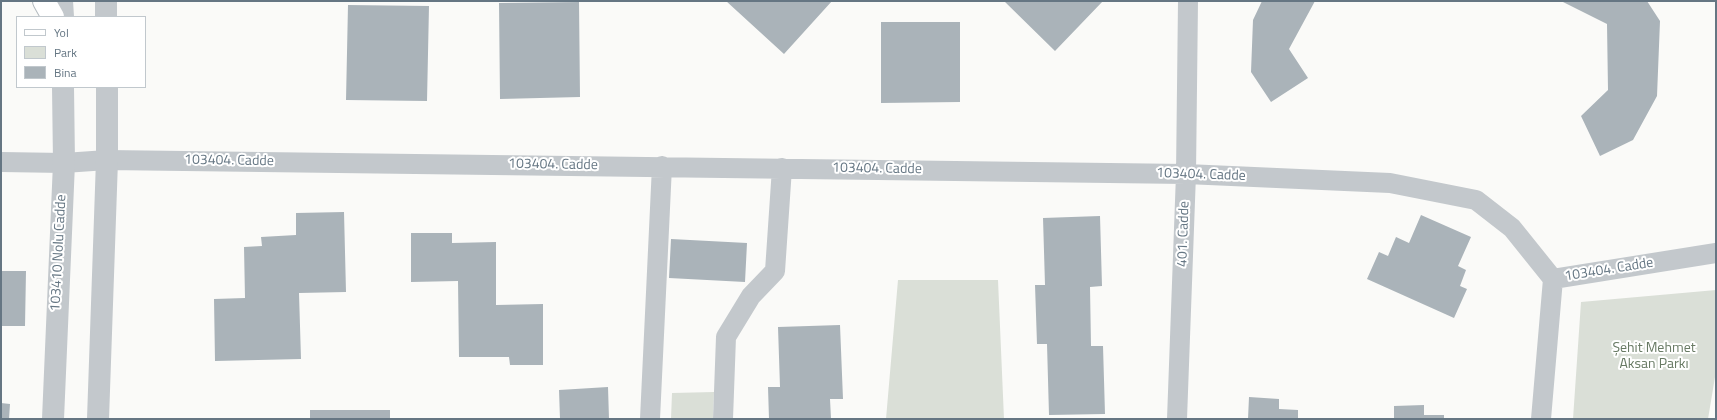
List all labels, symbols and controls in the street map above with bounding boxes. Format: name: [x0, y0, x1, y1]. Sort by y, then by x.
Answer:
legend: [16, 16, 146, 88]
text: Yol: [54, 23, 69, 42]
text: Park: [54, 43, 77, 62]
text: Bina: [54, 63, 76, 82]
street label: 103404. Cadde: [184, 152, 274, 170]
street label: 103404. Cadde: [508, 156, 598, 174]
street label: 103404. Cadde: [832, 160, 922, 178]
street label: 103404. Cadde: [1156, 165, 1246, 185]
street label: 103410 Nolu Cadde: [48, 194, 70, 312]
street label: 401. Cadde: [1174, 201, 1194, 267]
street label: 103404. Cadde: [1563, 255, 1655, 285]
park label: Şehit Mehmet Aksan Parkı: [1612, 341, 1696, 374]

